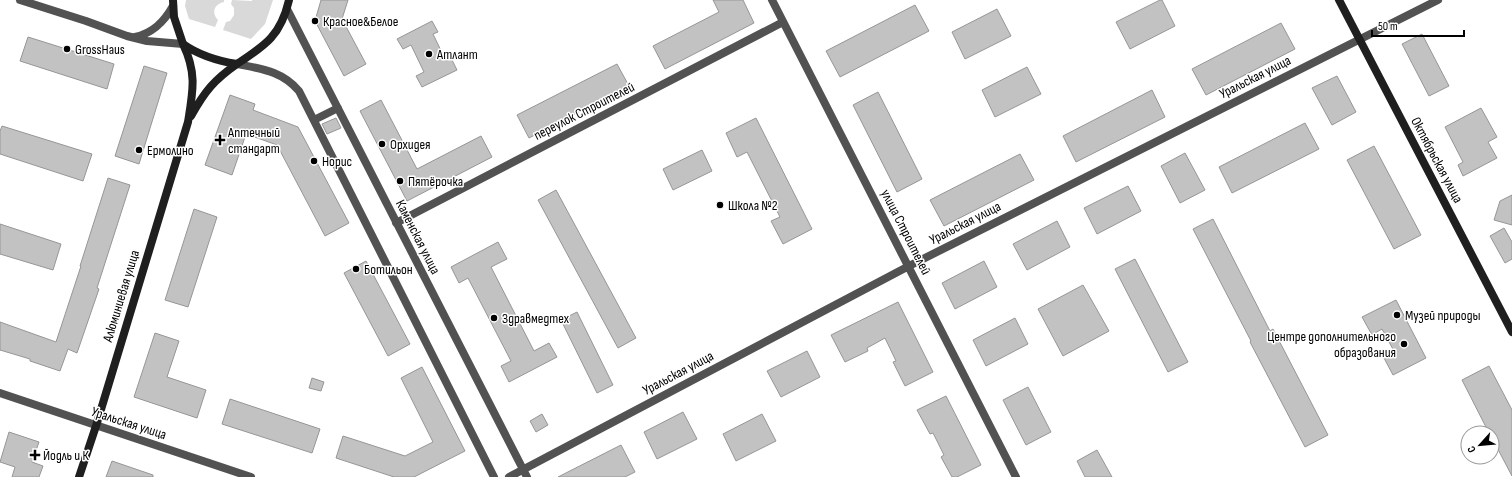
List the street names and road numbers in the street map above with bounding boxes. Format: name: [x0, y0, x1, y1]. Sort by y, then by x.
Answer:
street label: Уральская улица: [1216, 52, 1294, 102]
street label: переулок Строителей: [531, 78, 637, 144]
street label: Октябрьская улица: [1407, 114, 1467, 206]
street label: улица Строителей: [877, 186, 935, 278]
street label: Каменская улица: [392, 197, 444, 277]
street label: Уральская улица: [926, 198, 1004, 248]
street label: Алюминиевая улица: [99, 248, 143, 345]
street label: Уральская улица: [640, 347, 716, 399]
street label: Уральская улица: [89, 403, 169, 443]

